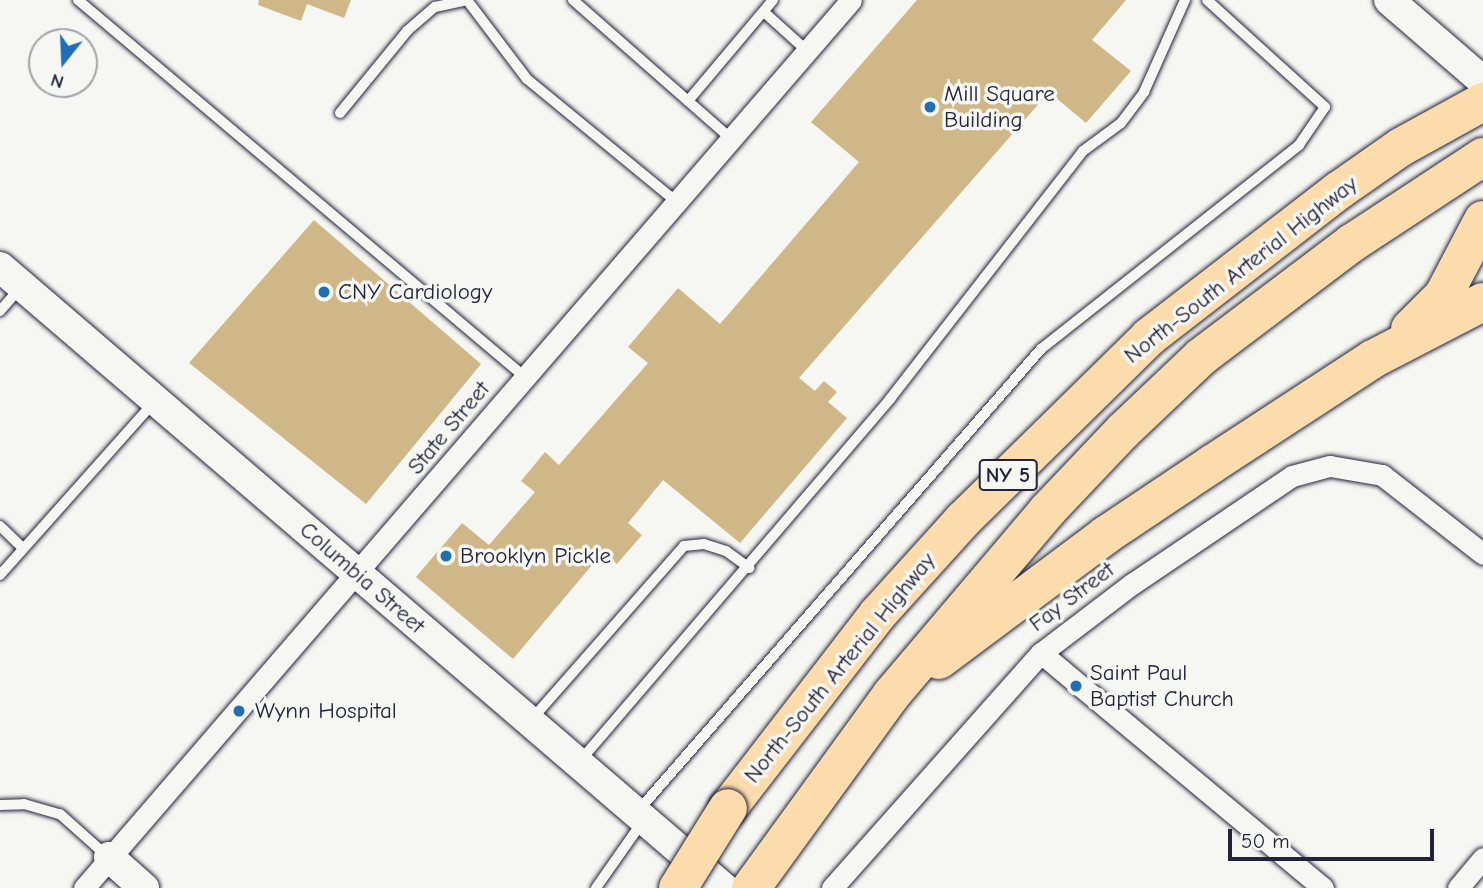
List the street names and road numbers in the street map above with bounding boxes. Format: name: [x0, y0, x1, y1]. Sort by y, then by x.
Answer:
street label: North-South Arterial Highway: [1119, 170, 1363, 370]
street label: State Street: [402, 376, 496, 480]
road number: NY 5: [978, 458, 1038, 492]
street label: Columbia Street: [294, 516, 430, 640]
street label: North-South Arterial Highway: [738, 547, 942, 789]
street label: Fay Street: [1024, 556, 1120, 638]

